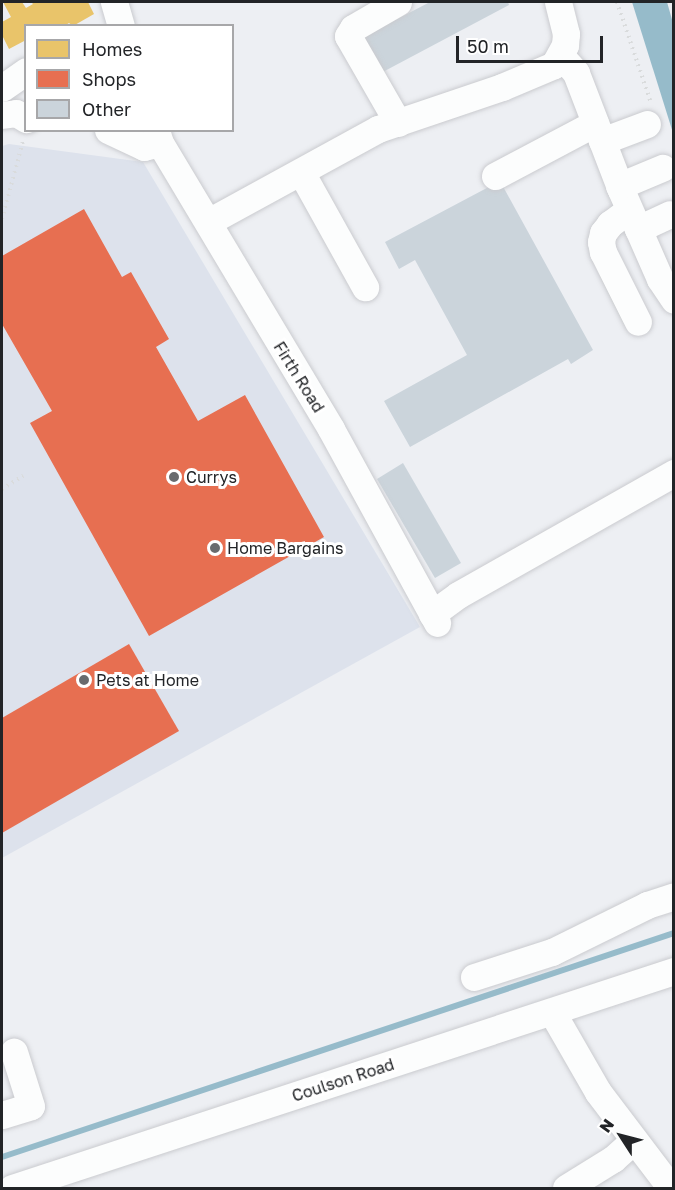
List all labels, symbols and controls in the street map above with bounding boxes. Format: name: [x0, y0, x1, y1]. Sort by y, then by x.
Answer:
legend: [24, 24, 234, 132]
scale bar: [459, 24, 606, 62]
text: 50 m: [467, 35, 509, 57]
text: Homes: [82, 38, 142, 60]
text: Shops: [82, 68, 136, 90]
text: Other: [82, 98, 131, 120]
street label: Firth Road: [270, 338, 328, 416]
place label: Currys: [186, 467, 237, 487]
marker: Currys: [167, 470, 181, 484]
place label: Home Bargains: [227, 538, 344, 558]
marker: Home Bargains: [208, 541, 222, 555]
place label: Pets at Home: [96, 670, 199, 690]
marker: Pets at Home: [77, 673, 91, 687]
street label: Coulson Road: [289, 1054, 397, 1106]
north arrow: [591, 1106, 651, 1166]
text: N: [595, 1115, 618, 1136]

